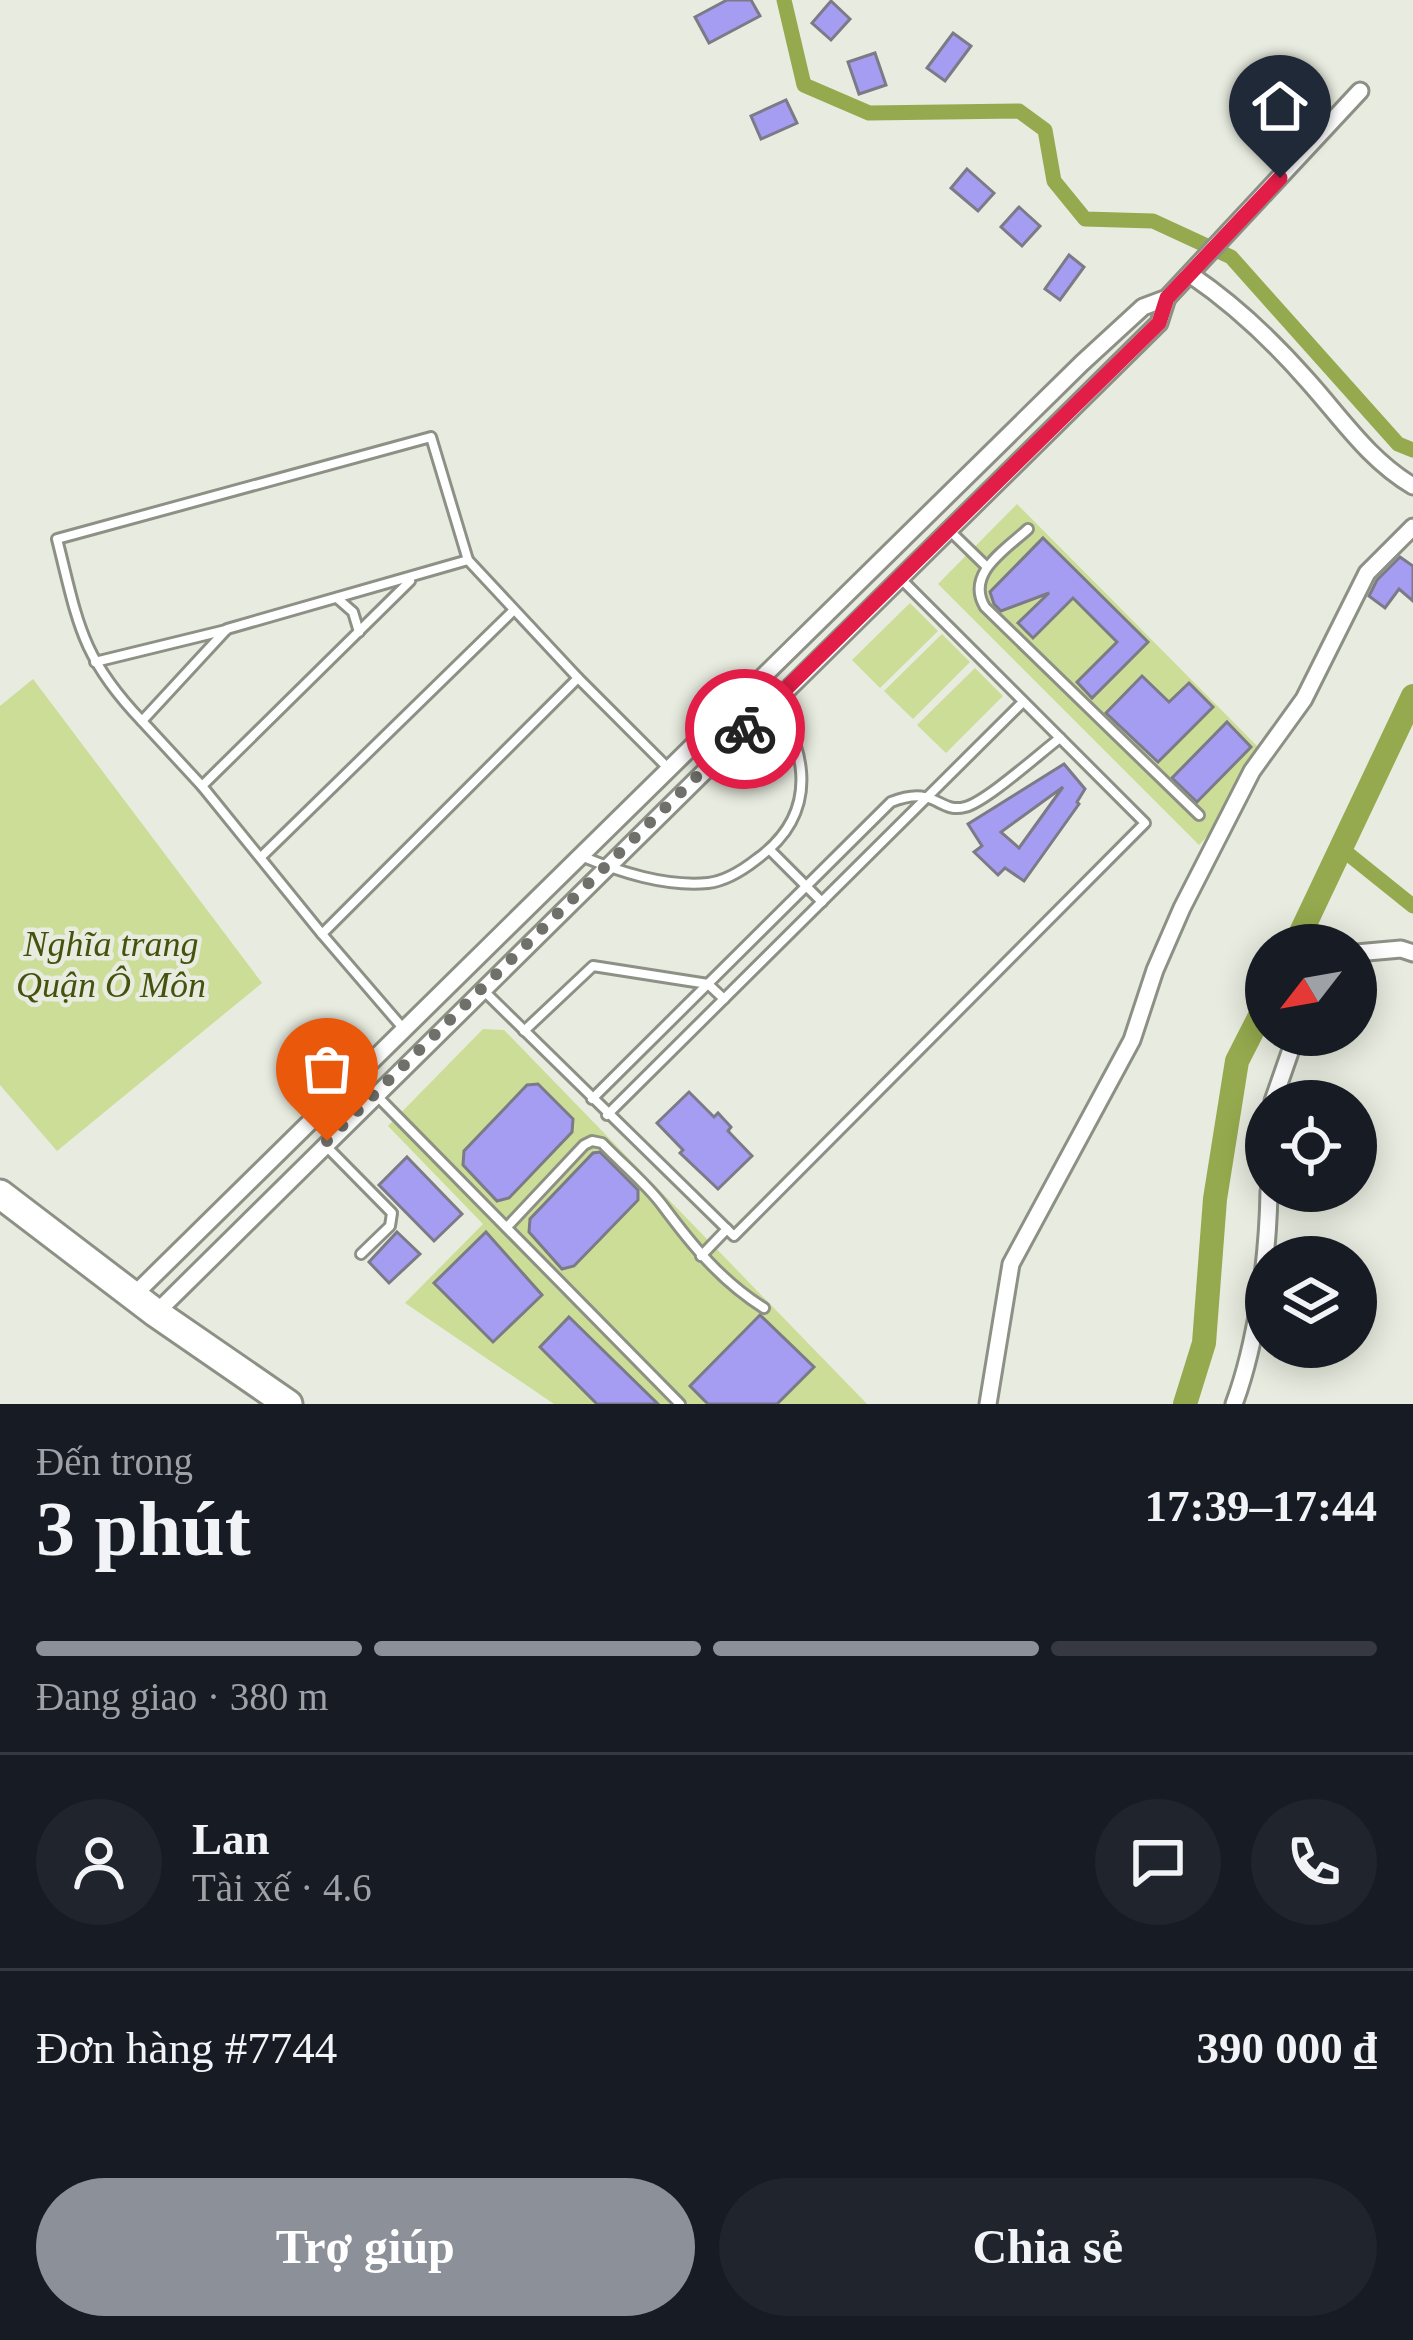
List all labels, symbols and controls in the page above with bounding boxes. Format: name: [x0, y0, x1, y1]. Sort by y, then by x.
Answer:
pin: [1229, 55, 1331, 178]
icon: home: [1247, 73, 1313, 139]
courier: [685, 669, 805, 789]
icon: bike: [712, 696, 778, 762]
park label: Nghĩa trang Quận Ô Môn: [16, 924, 206, 1005]
north arrow: [1245, 924, 1377, 1056]
map controls: [1245, 924, 1377, 1368]
pin: [276, 1018, 378, 1141]
icon: bag: [294, 1036, 360, 1102]
button: locate: [1245, 1080, 1377, 1212]
button: layers: [1245, 1236, 1377, 1368]
text: Đến trong: [36, 1440, 193, 1483]
text: 17:39–17:44: [1145, 1481, 1377, 1531]
text: 3 phút: [36, 1485, 251, 1572]
text: Đang giao · 380 m: [36, 1675, 328, 1718]
button: person: [36, 1799, 162, 1925]
button: chat: [1095, 1799, 1221, 1925]
button: phone: [1251, 1799, 1377, 1925]
text: Lan: [192, 1814, 270, 1864]
text: Tài xế · 4.6: [192, 1866, 372, 1909]
text: Đơn hàng #7744: [36, 2023, 337, 2073]
text: 390 000 ₫: [1196, 2023, 1377, 2073]
button: Trợ giúp: [36, 2178, 695, 2316]
button: Chia sẻ: [719, 2178, 1377, 2316]

